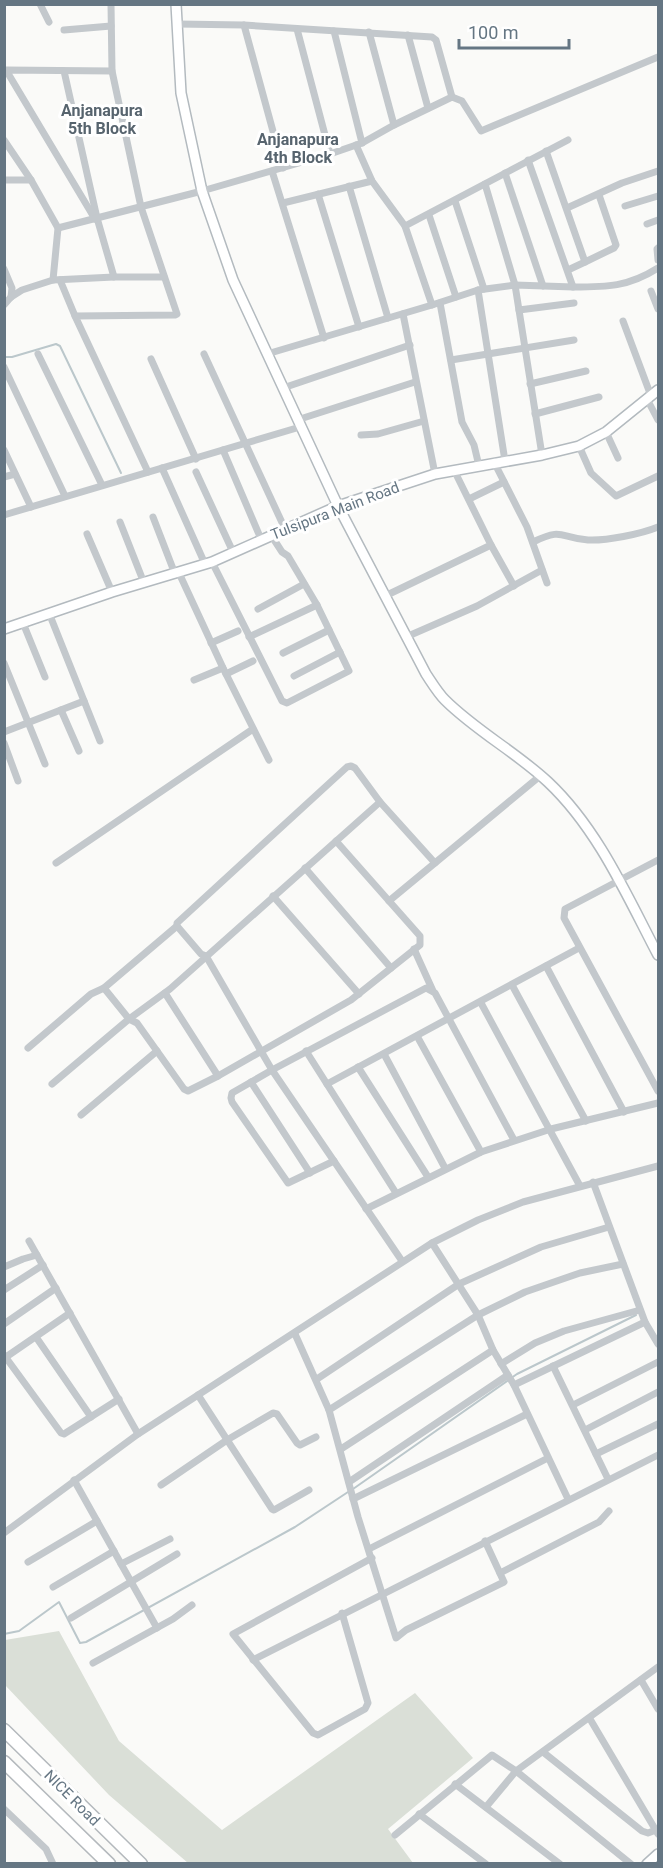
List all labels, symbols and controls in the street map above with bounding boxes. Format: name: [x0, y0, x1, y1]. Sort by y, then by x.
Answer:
scale bar: [459, 12, 568, 50]
text: 100 m: [468, 22, 519, 43]
district label: Anjanapura 5th Block: [61, 101, 143, 138]
district label: Anjanapura 4th Block: [257, 130, 339, 167]
street label: Tulsipura Main Road: [268, 478, 402, 544]
street label: NICE Road: [40, 1766, 104, 1830]

